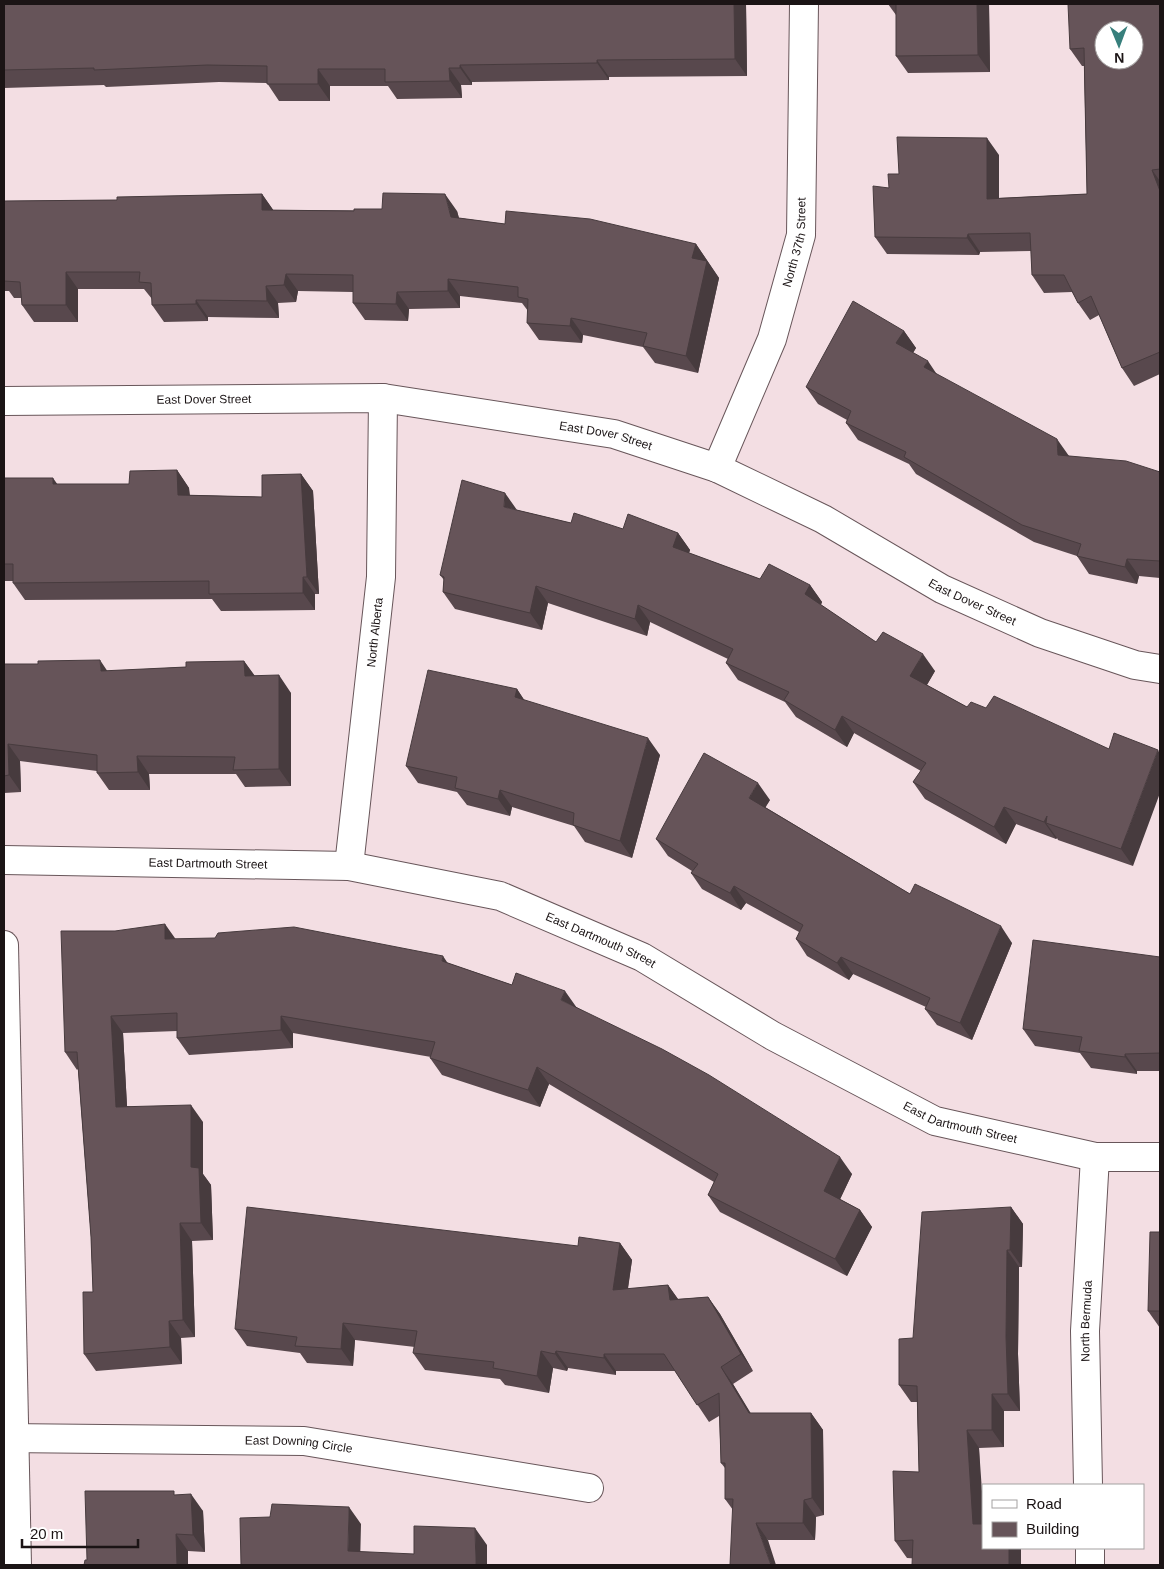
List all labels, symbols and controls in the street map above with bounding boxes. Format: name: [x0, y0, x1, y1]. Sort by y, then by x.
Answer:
north arrow: [1094, 20, 1144, 70]
text: N: [1114, 50, 1124, 66]
street label: North 37th Street: [780, 197, 808, 289]
street label: East Dover Street: [157, 392, 252, 407]
street label: East Dover Street: [558, 419, 654, 453]
street label: East Dover Street: [926, 576, 1019, 629]
street label: North Alberta: [364, 596, 386, 668]
street label: East Dartmouth Street: [148, 856, 268, 872]
street label: East Dartmouth Street: [544, 910, 659, 971]
street label: East Dartmouth Street: [901, 1099, 1019, 1146]
street label: North Bermuda: [1078, 1280, 1095, 1362]
street label: East Downing Circle: [245, 1433, 354, 1456]
legend: [982, 1484, 1144, 1549]
text: Road: [1026, 1495, 1062, 1512]
scale bar: [22, 1516, 139, 1548]
text: Building: [1026, 1520, 1079, 1537]
text: 20 m: [30, 1525, 63, 1542]

